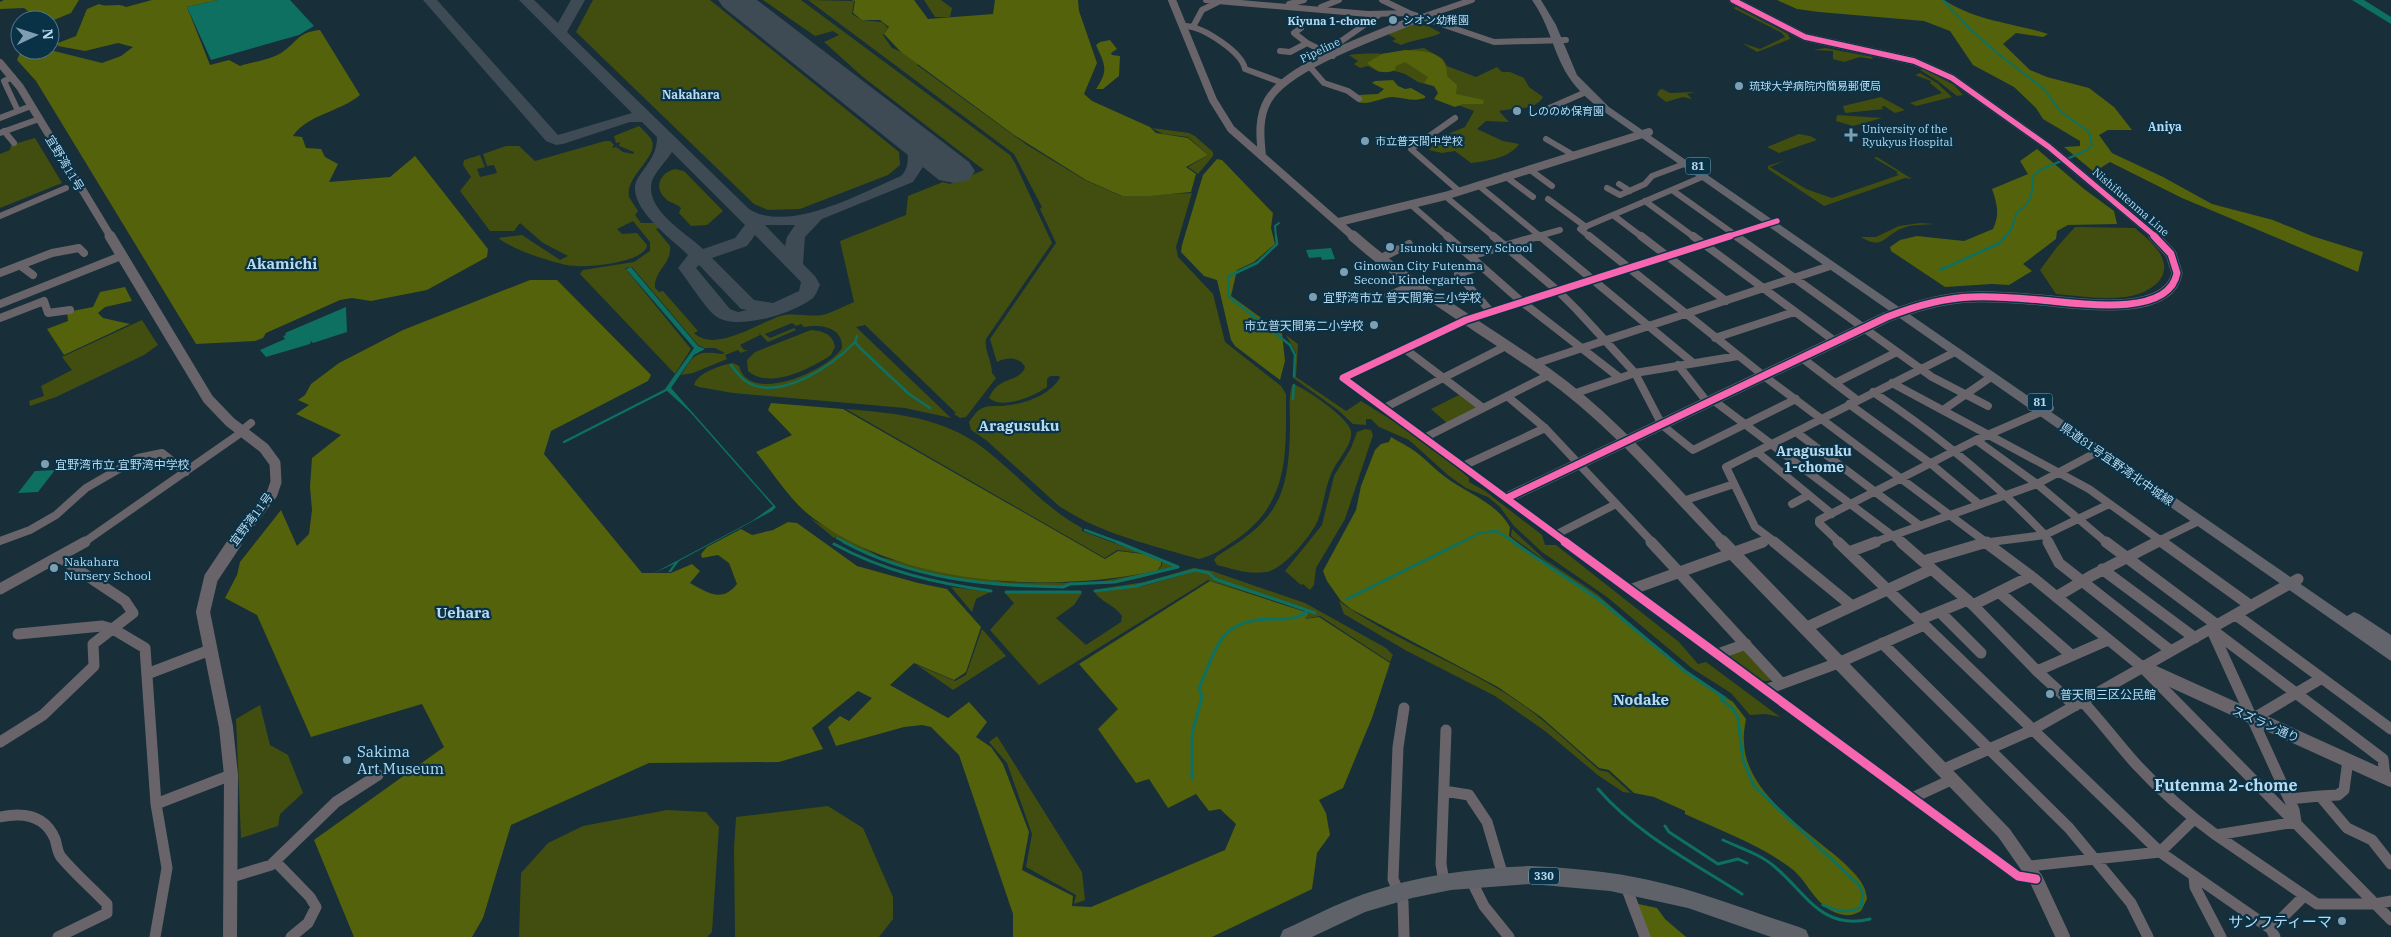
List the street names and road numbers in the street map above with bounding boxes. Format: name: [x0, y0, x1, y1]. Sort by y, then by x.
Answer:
street label: Pipeline: [1298, 34, 1342, 66]
street label: 宜野湾11号: [43, 132, 87, 194]
road number: 81: [1686, 158, 1710, 175]
street label: Nishifutenma Line: [2090, 165, 2172, 239]
road number: 81: [2028, 394, 2052, 411]
street label: 県道81号宜野湾北中城線: [2058, 419, 2176, 509]
street label: 宜野湾11号: [226, 490, 276, 548]
street label: スズラン通り: [2230, 703, 2302, 745]
road number: 330: [1529, 868, 1559, 884]

